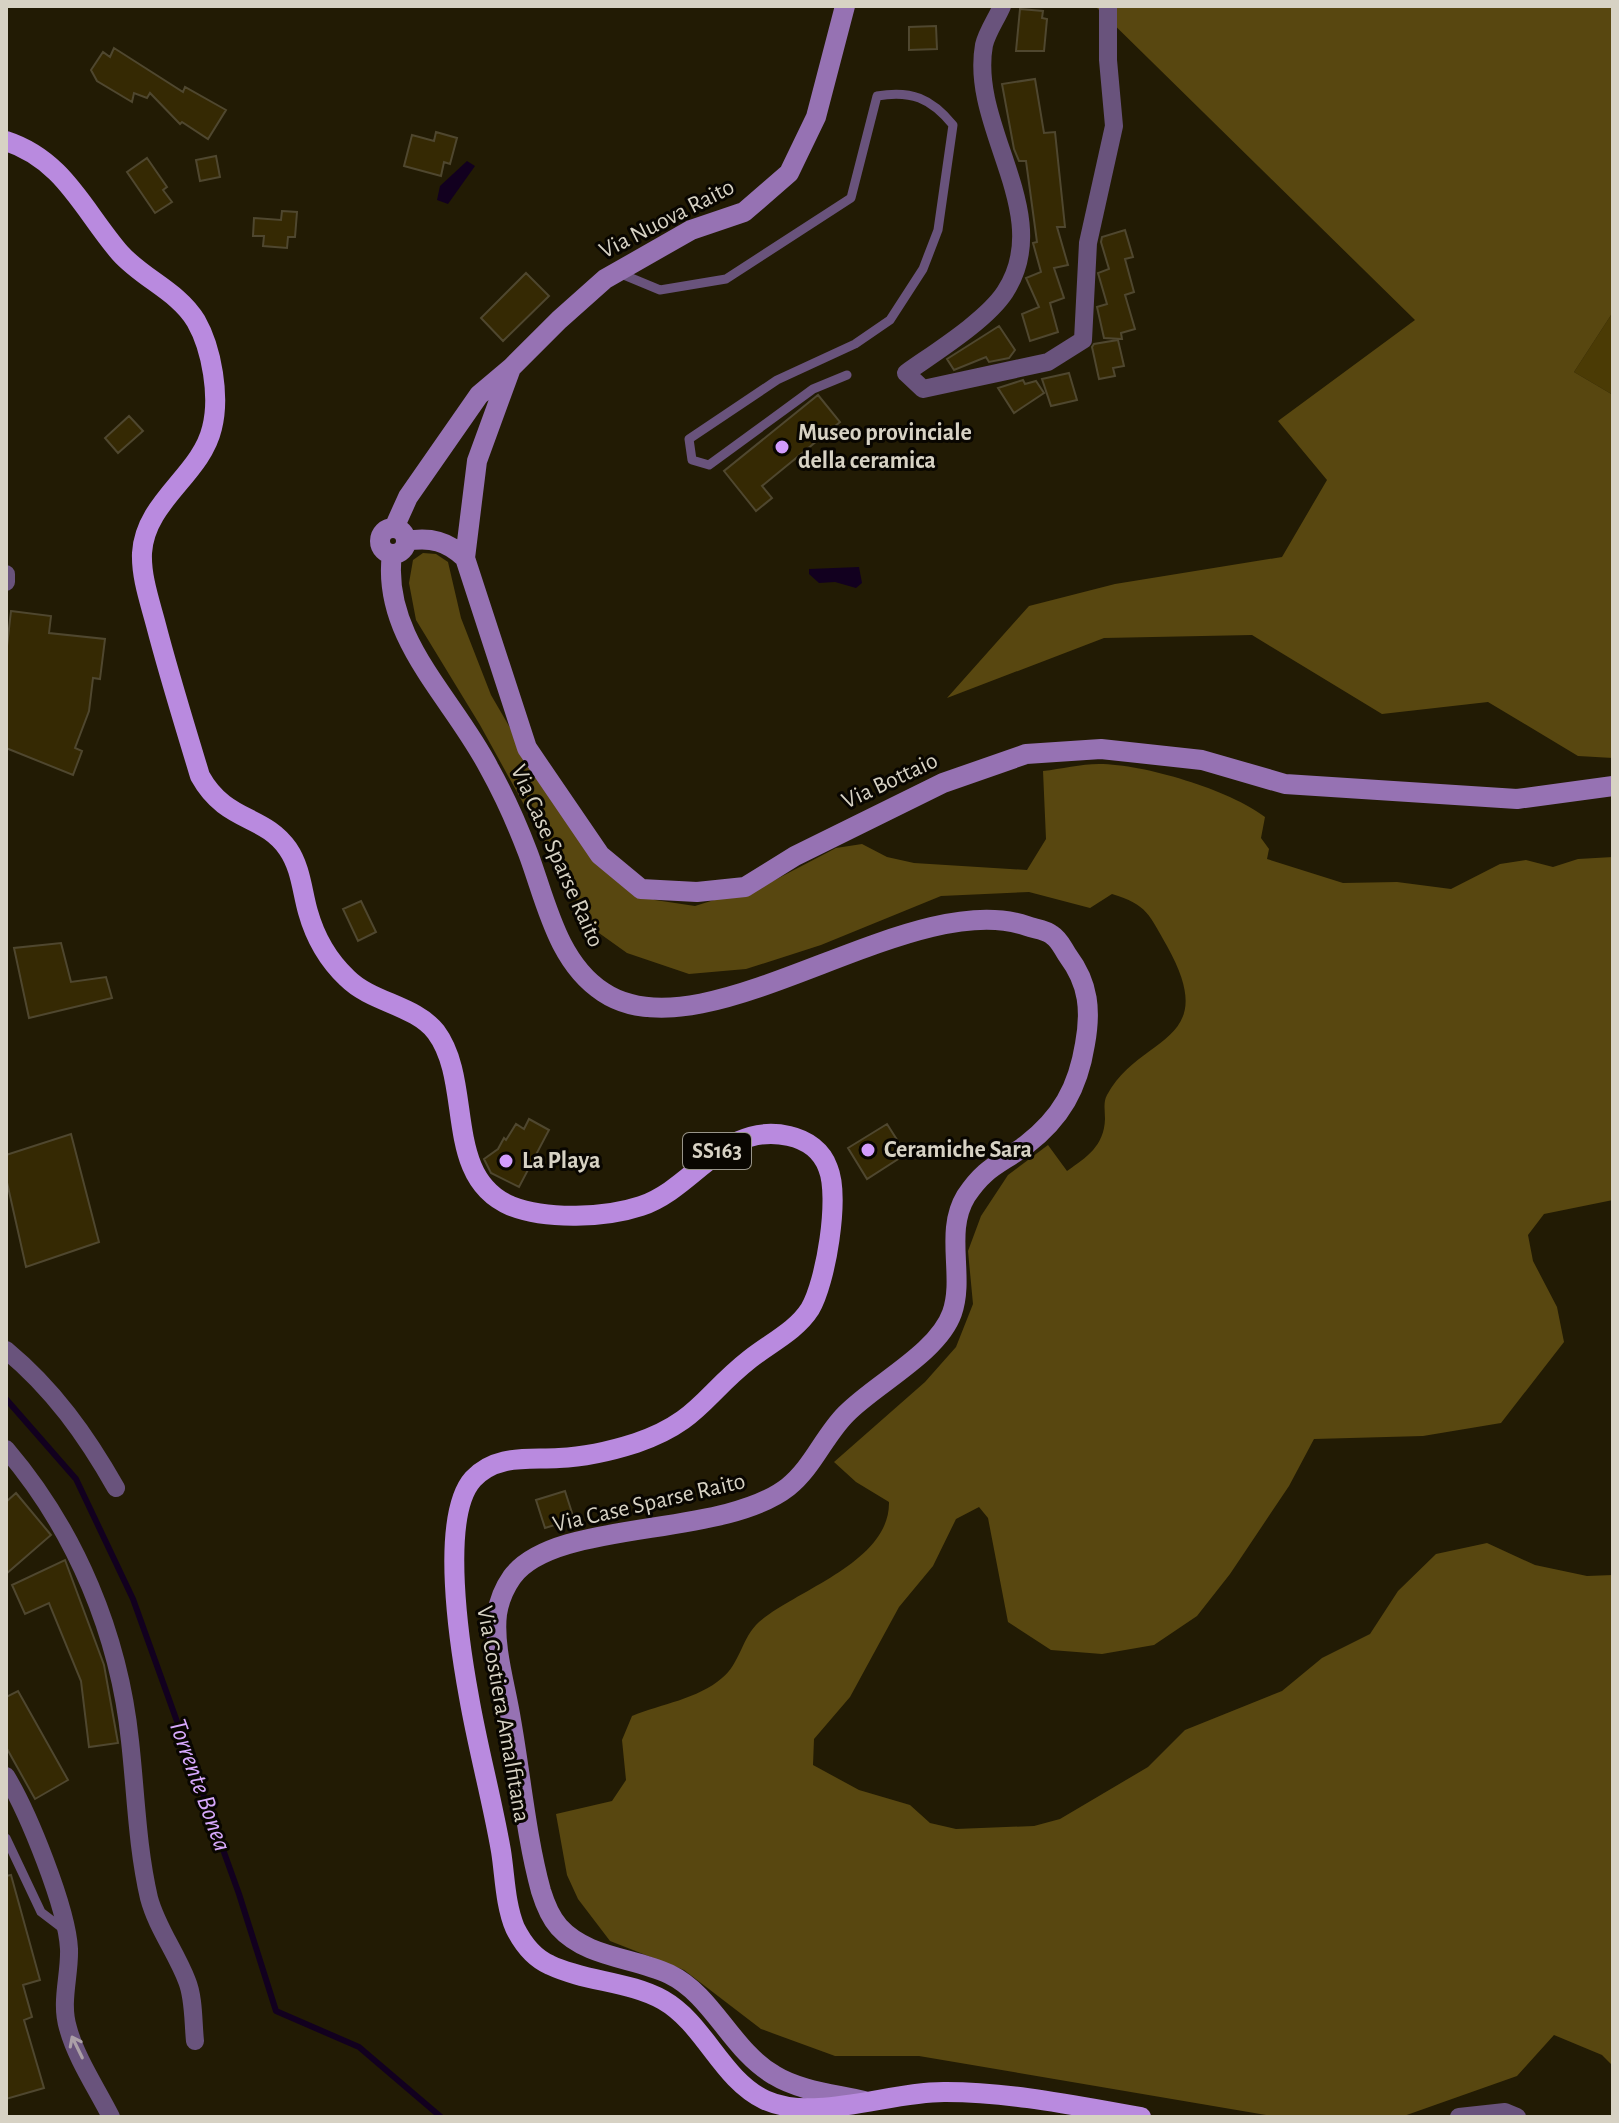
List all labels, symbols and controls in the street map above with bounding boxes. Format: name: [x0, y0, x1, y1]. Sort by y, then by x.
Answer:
street label: Via Nuova Raito: [596, 175, 738, 263]
place label: Museo provinciale della ceramica: [798, 421, 972, 473]
marker: Museo provinciale della ceramica: [773, 438, 791, 456]
street label: Via Bottaio: [838, 748, 942, 814]
street label: Via Case Sparse Raito: [506, 761, 608, 951]
road number: SS163: [683, 1133, 751, 1169]
place label: Ceramiche Sara: [884, 1138, 1032, 1162]
marker: Ceramiche Sara: [859, 1141, 877, 1159]
place label: La Playa: [522, 1149, 600, 1173]
marker: La Playa: [497, 1152, 515, 1170]
street label: Via Case Sparse Raito: [550, 1469, 748, 1537]
street label: Via Costiera Amalfitana: [472, 1604, 534, 1824]
water label: Torrente Bonea: [164, 1715, 236, 1855]
one-way arrow: [68, 2035, 84, 2059]

